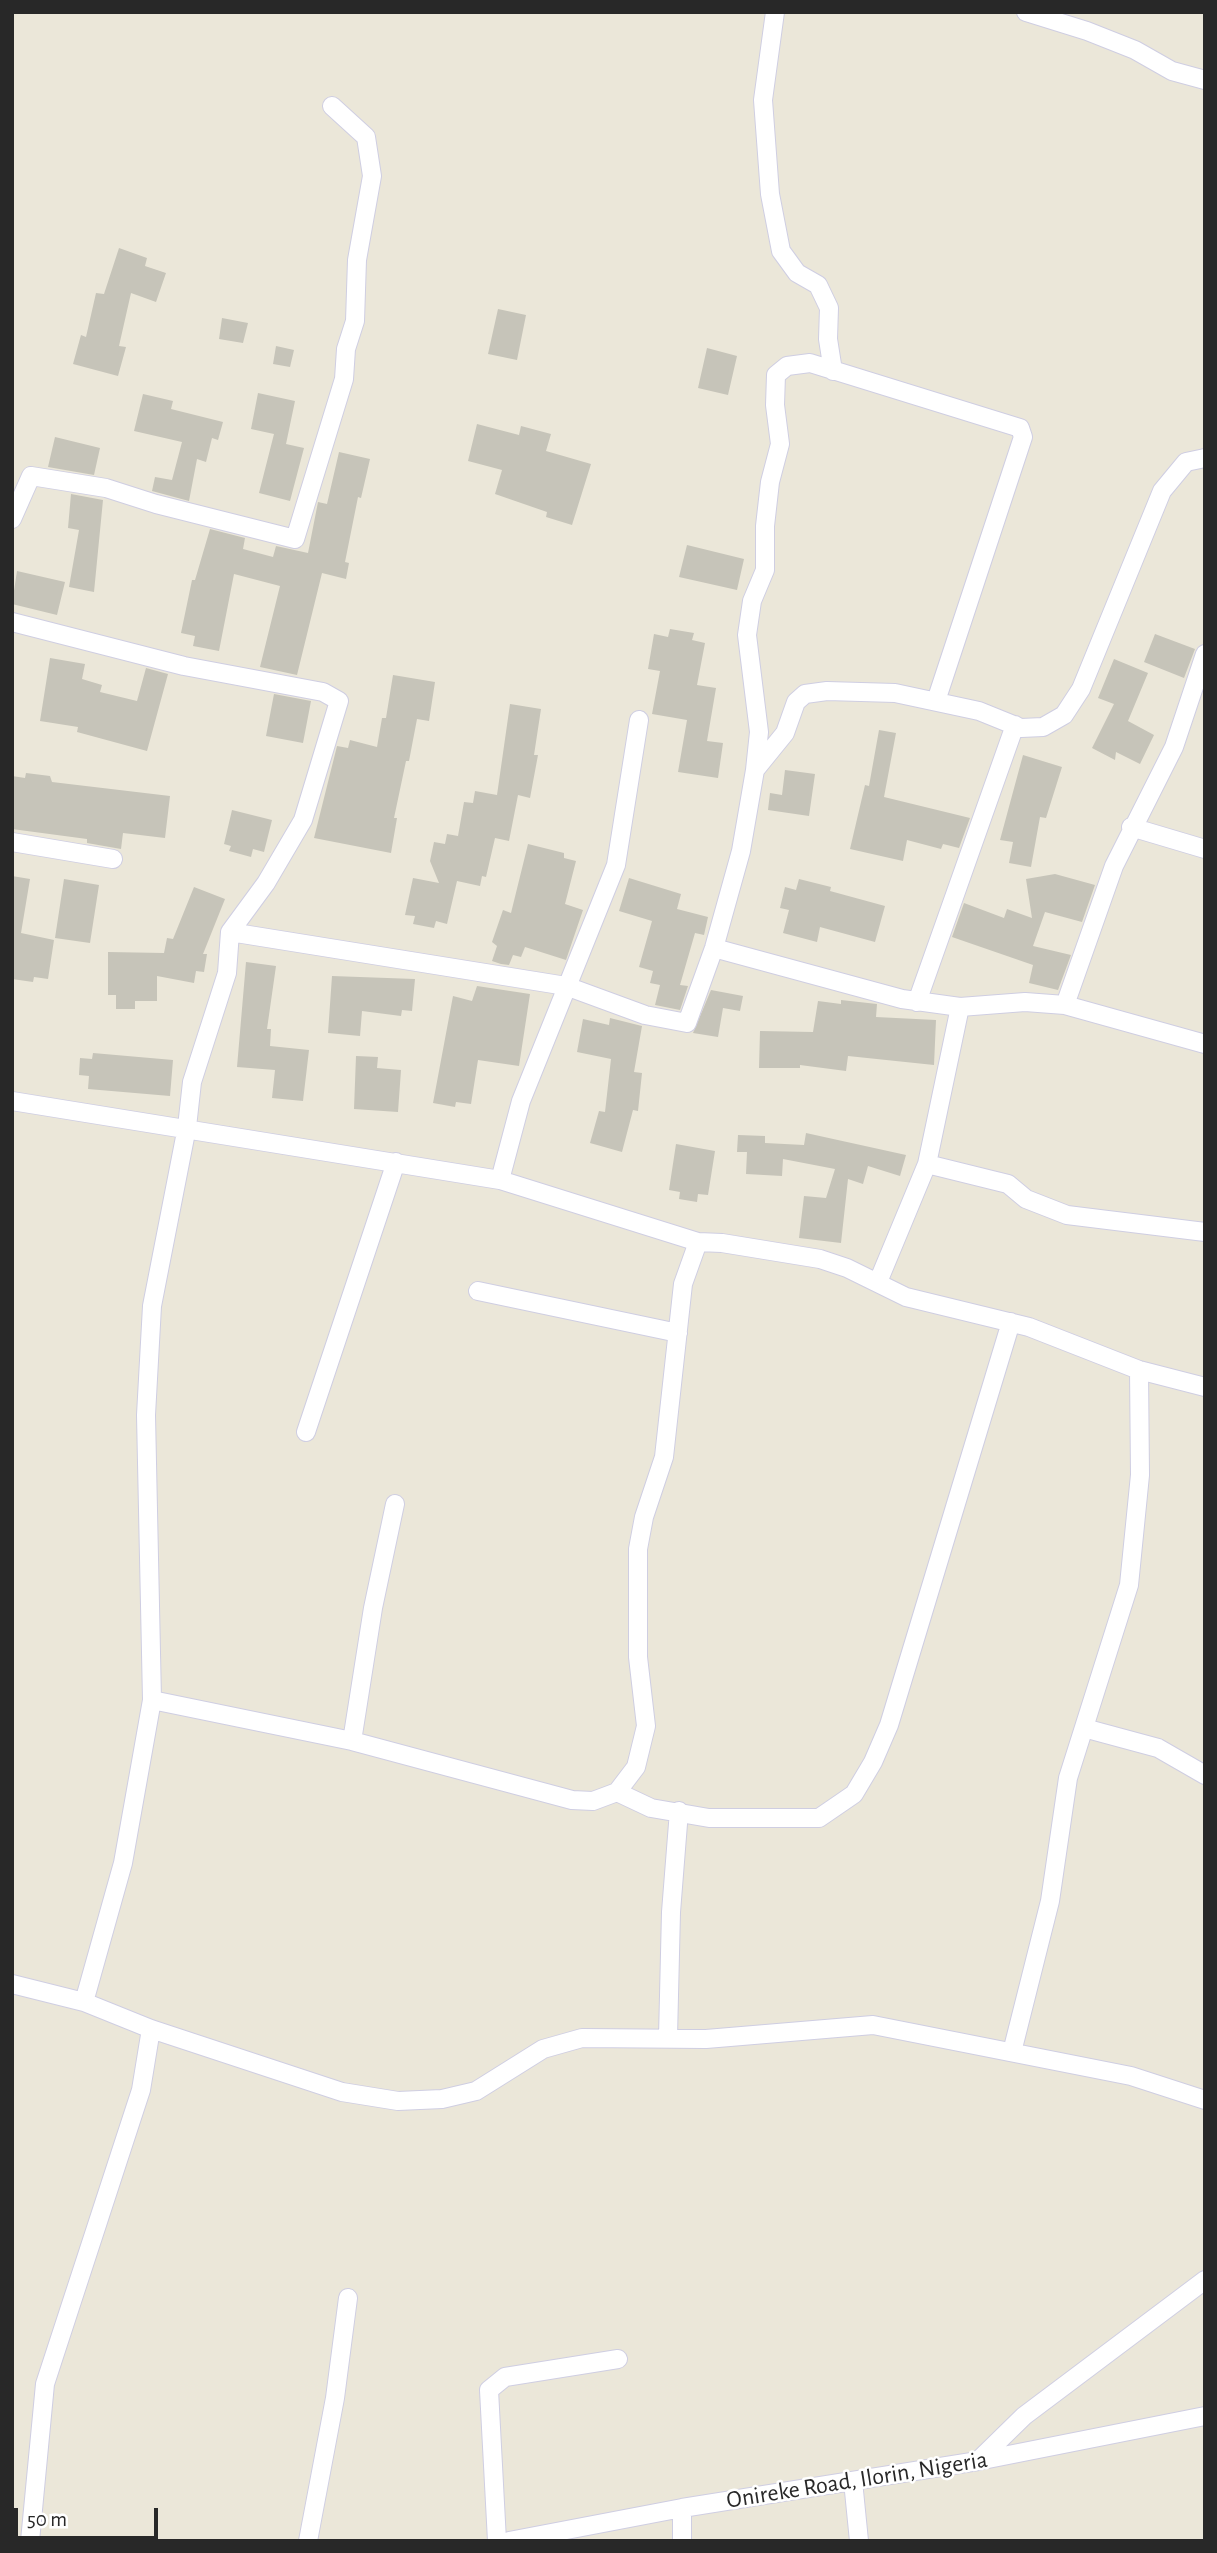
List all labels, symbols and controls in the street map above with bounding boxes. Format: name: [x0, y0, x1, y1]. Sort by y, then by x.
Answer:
street label: Onireke Road, Ilorin, Nigeria: [724, 2445, 990, 2515]
scale bar: [18, 2494, 161, 2538]
text: 50 m: [27, 2509, 67, 2530]

